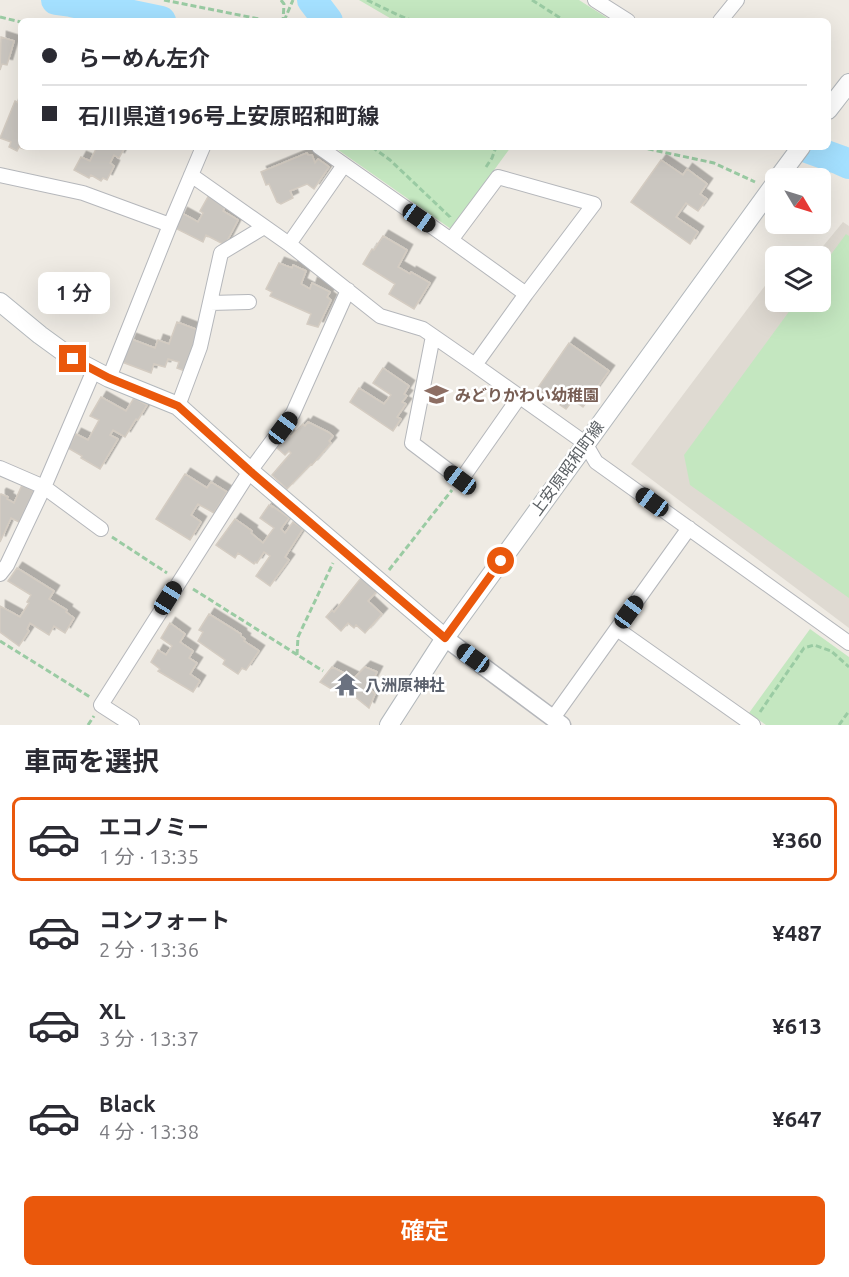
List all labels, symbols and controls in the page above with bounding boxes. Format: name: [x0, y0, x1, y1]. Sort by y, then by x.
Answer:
text: らーめん左介: [78, 45, 210, 70]
text: 石川県道196号上安原昭和町線: [78, 103, 379, 128]
north arrow: [765, 168, 831, 234]
map controls: [765, 168, 831, 312]
car: [399, 200, 439, 236]
button: layers: [765, 246, 831, 312]
callout: 1 分: [37, 272, 109, 314]
text: 1 分: [56, 281, 92, 304]
route end: [59, 345, 86, 372]
school or university icon: みどりかわい幼稚園: [424, 382, 450, 408]
place label: みどりかわい幼稚園: [455, 386, 599, 404]
car: [265, 408, 301, 448]
street label: 上安原昭和町線: [527, 417, 607, 519]
car: [440, 462, 480, 498]
car: [632, 484, 672, 520]
route start: [487, 547, 514, 574]
car: [151, 578, 185, 618]
car: [611, 592, 647, 632]
car: [453, 640, 493, 676]
temple icon: 八洲原神社: [334, 672, 360, 698]
place label: 八洲原神社: [365, 676, 445, 694]
text: 車両を選択: [24, 746, 159, 776]
icon: car: [27, 812, 81, 866]
text: エコノミー: [99, 814, 209, 839]
text: ¥360: [772, 827, 822, 852]
text: 1 分 · 13:35: [99, 845, 199, 868]
icon: car: [27, 905, 81, 959]
text: コンフォート: [99, 907, 230, 932]
text: ¥487: [772, 920, 822, 945]
text: 2 分 · 13:36: [99, 938, 199, 961]
icon: car: [27, 998, 81, 1052]
text: XL: [99, 998, 126, 1023]
text: ¥613: [772, 1013, 822, 1038]
text: 3 分 · 13:37: [99, 1027, 199, 1050]
icon: car: [27, 1091, 81, 1145]
text: Black: [99, 1091, 156, 1116]
text: ¥647: [772, 1106, 822, 1131]
text: 4 分 · 13:38: [99, 1120, 199, 1143]
button: 確定: [24, 1196, 825, 1265]

